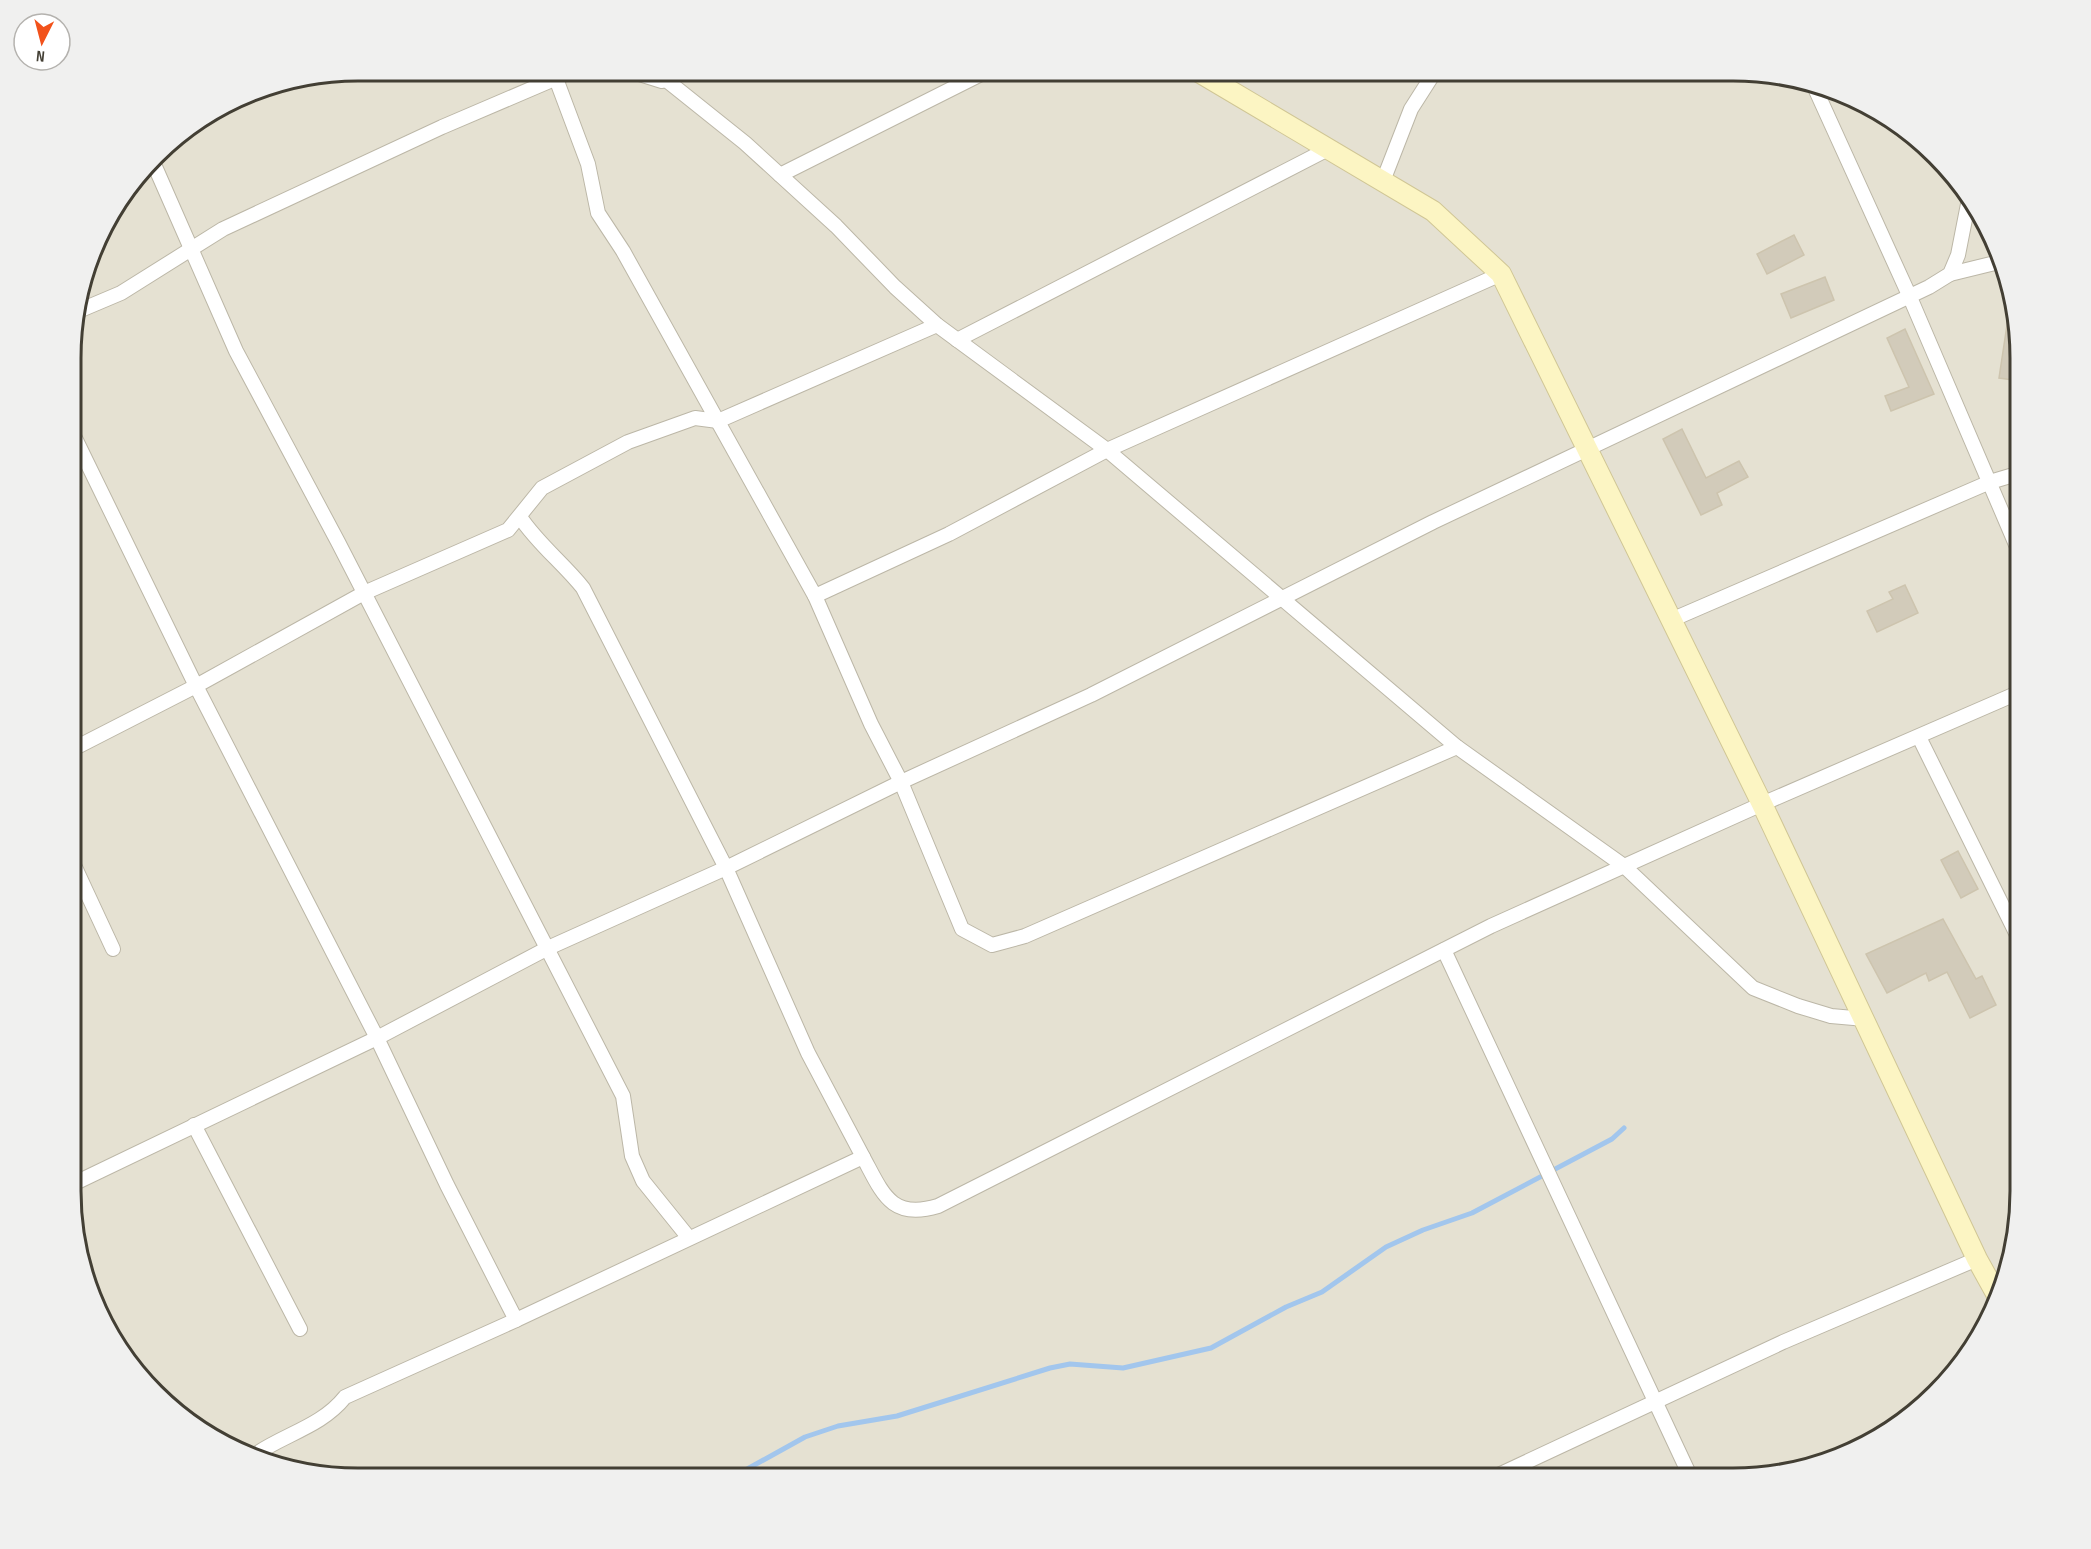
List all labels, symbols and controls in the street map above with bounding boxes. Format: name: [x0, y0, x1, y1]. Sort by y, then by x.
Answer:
north arrow: [12, 12, 72, 72]
text: N: [35, 46, 46, 65]

